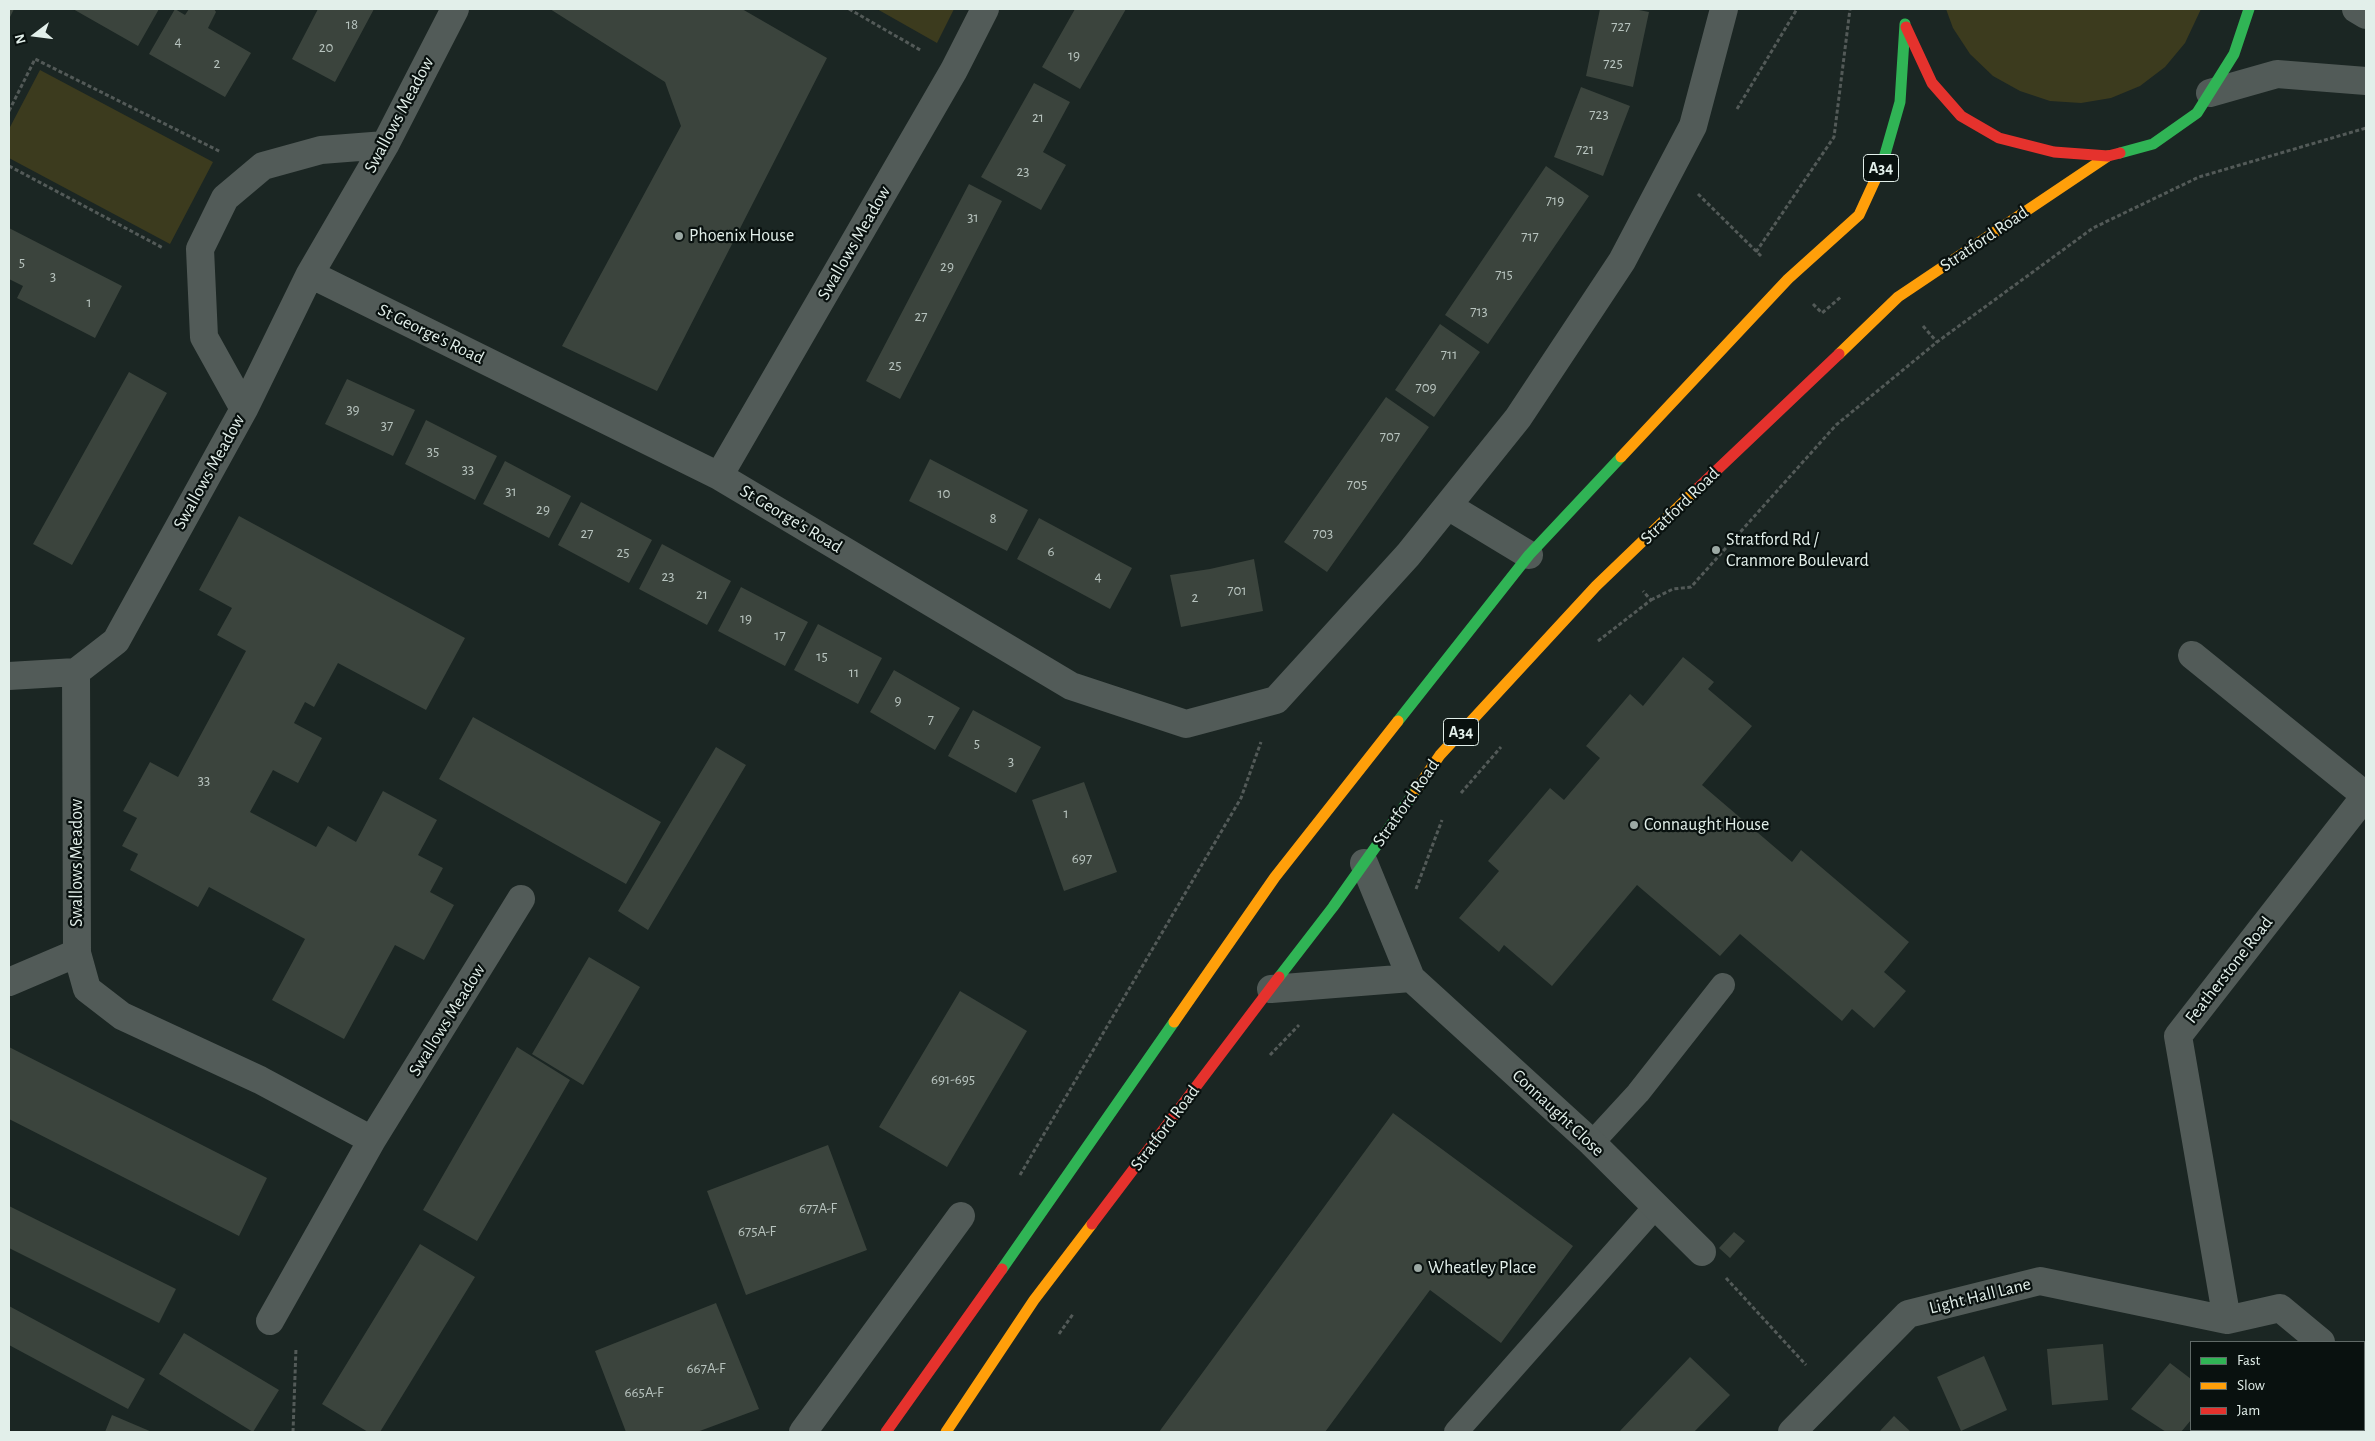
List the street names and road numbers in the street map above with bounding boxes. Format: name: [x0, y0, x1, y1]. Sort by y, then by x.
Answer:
street label: Swallows Meadow: [359, 53, 439, 177]
road number: A34: [1864, 154, 1898, 182]
street label: Swallows Meadow: [813, 182, 895, 304]
street label: Stratford Road: [1936, 202, 2032, 276]
street label: St George's Road: [374, 299, 488, 369]
street label: Swallows Meadow: [169, 411, 249, 533]
street label: Stratford Road: [1636, 463, 1724, 549]
street label: St George's Road: [736, 480, 846, 558]
road number: A34: [1444, 719, 1478, 746]
street label: Stratford Road: [1368, 755, 1444, 851]
street label: Swallows Meadow: [66, 799, 88, 927]
street label: Featherstone Road: [2180, 912, 2278, 1028]
street label: Swallows Meadow: [404, 960, 490, 1080]
street label: Connaught Close: [1507, 1065, 1609, 1161]
street label: Stratford Road: [1126, 1081, 1204, 1175]
street label: Light Hall Lane: [1927, 1273, 2033, 1319]

